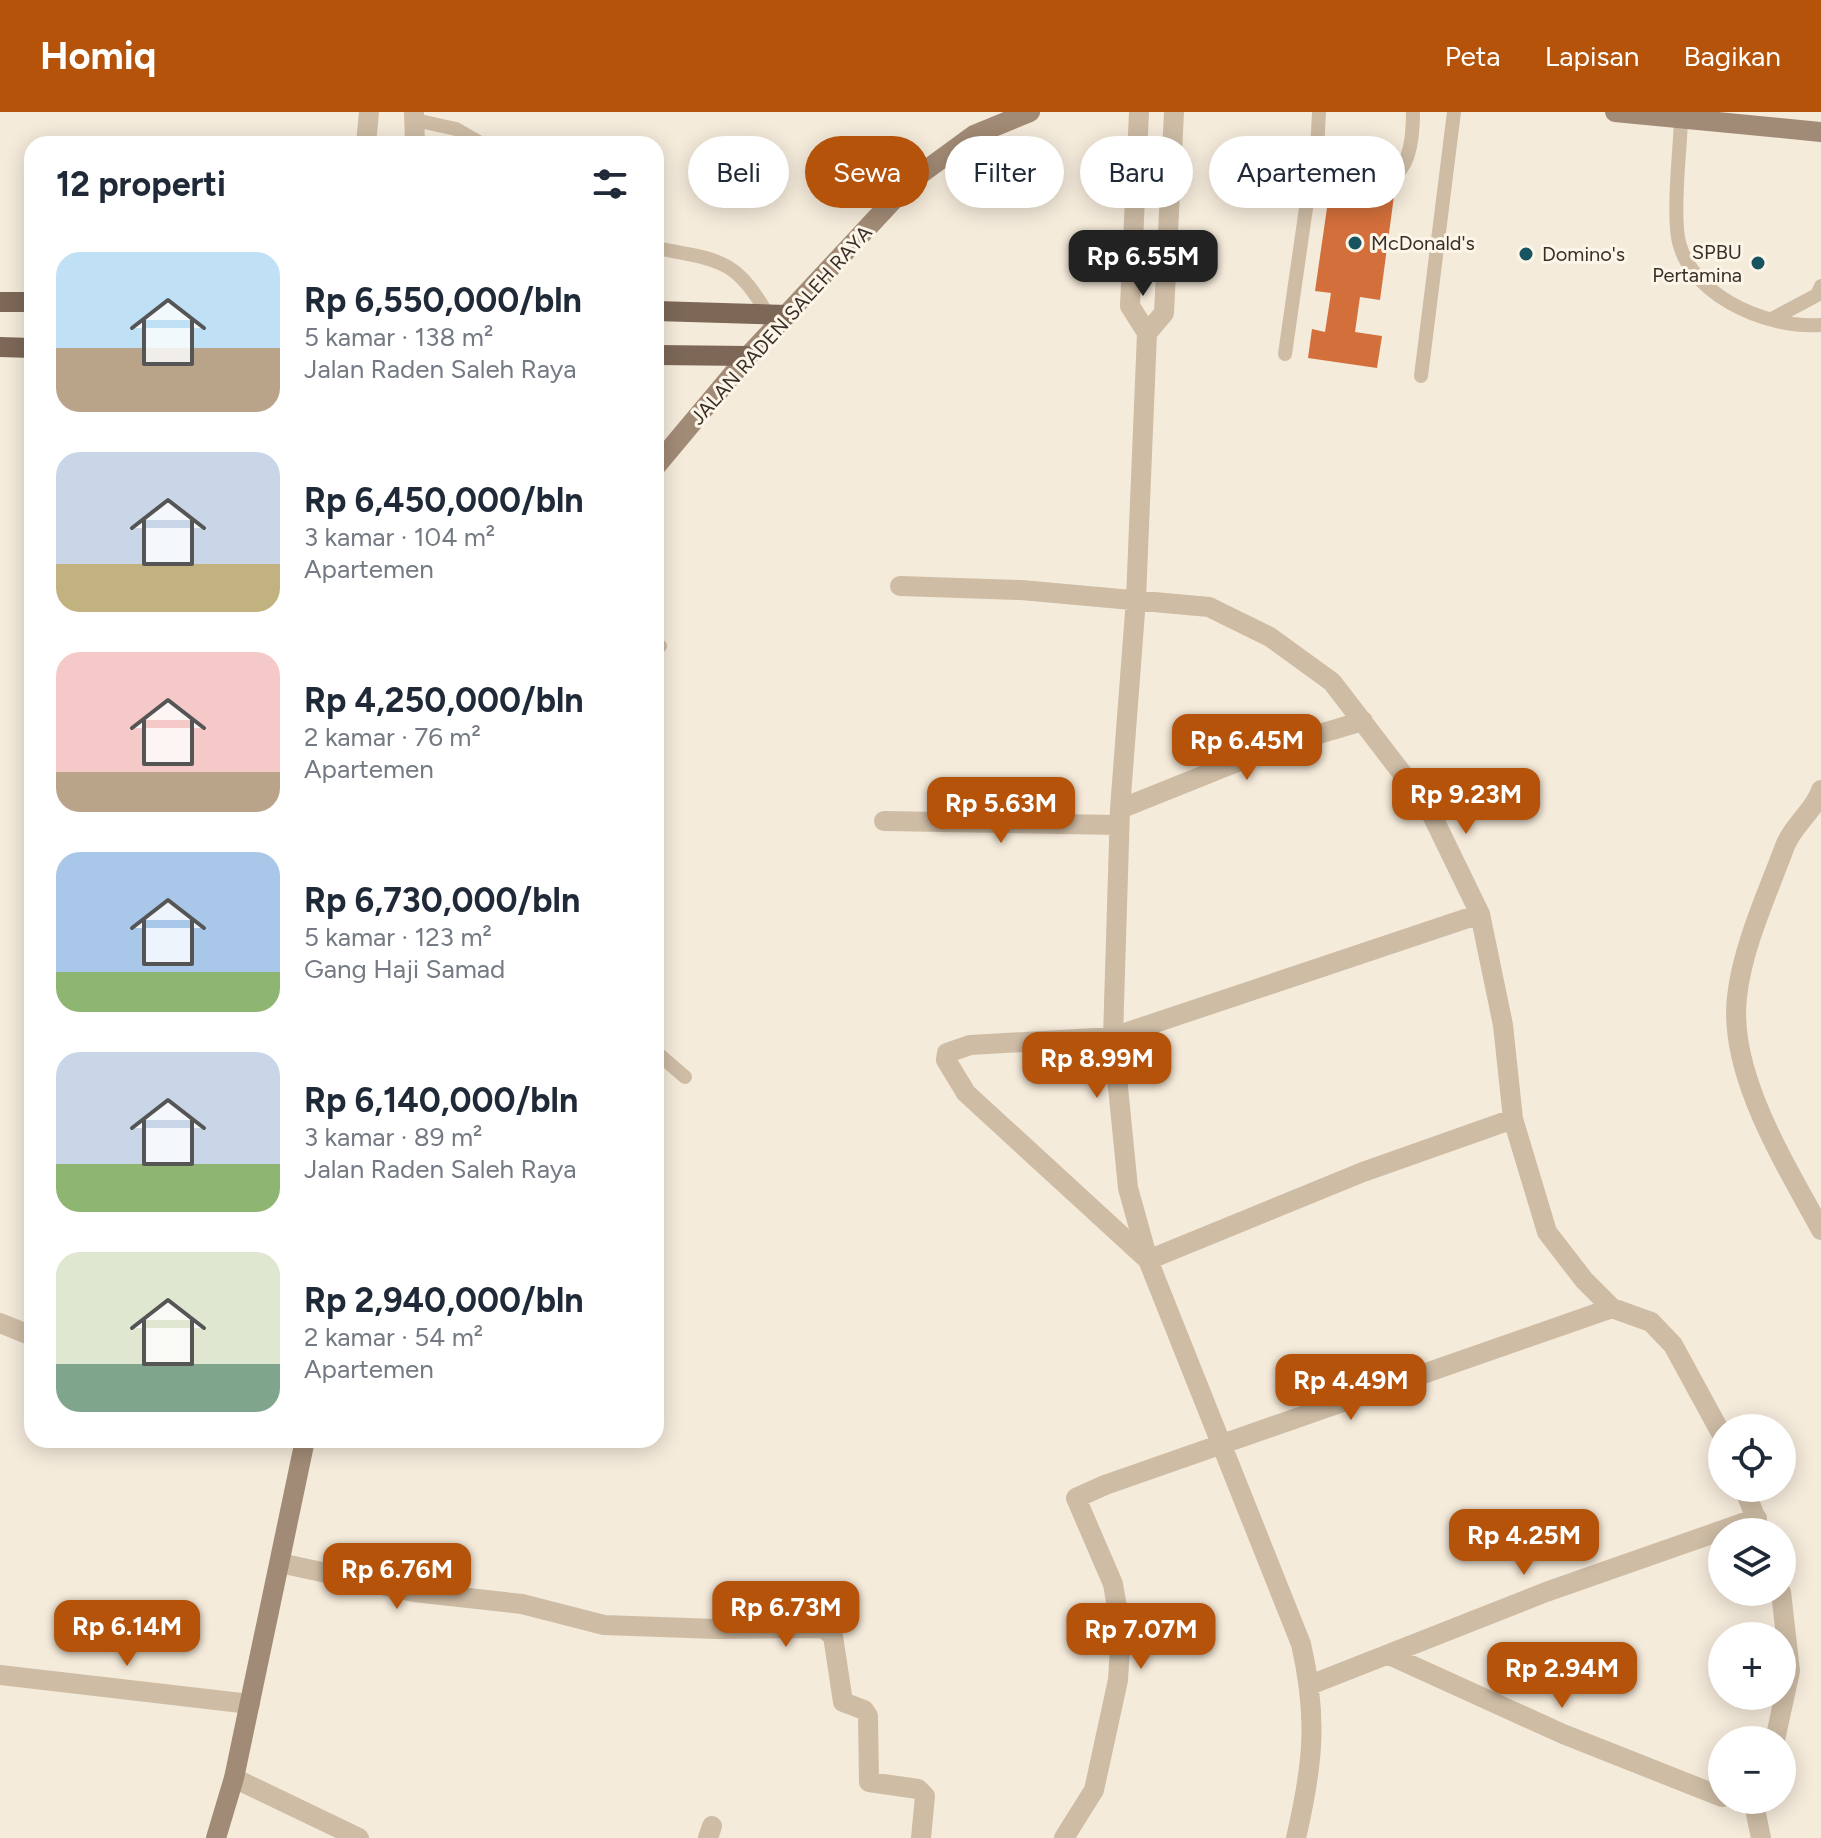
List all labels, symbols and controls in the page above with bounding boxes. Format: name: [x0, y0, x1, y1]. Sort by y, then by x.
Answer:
text: Homiq: [40, 33, 156, 79]
text: Peta: [1445, 39, 1501, 73]
text: Lapisan: [1545, 39, 1639, 73]
text: Bagikan: [1683, 39, 1781, 73]
chip: Beli: [688, 136, 789, 208]
chip: Sewa: [805, 136, 929, 208]
chip: Filter: [945, 136, 1064, 208]
chip: Baru: [1080, 136, 1193, 208]
chip: Apartemen: [1209, 136, 1405, 208]
icon: filters: [588, 162, 632, 206]
text: 12 properti: [56, 164, 226, 205]
street label: JALAN RADEN SALEH RAYA: [685, 220, 877, 430]
pin: Rp 6.55M: [1060, 230, 1226, 298]
place label: McDonald's: [1371, 231, 1475, 255]
marker: McDonald's: [1346, 234, 1364, 252]
text: Rp 6.55M: [1087, 240, 1199, 272]
place label: SPBU Pertamina: [1652, 240, 1742, 287]
place label: Domino's: [1542, 242, 1625, 266]
marker: Domino's: [1517, 245, 1535, 263]
marker: SPBU Pertamina: [1749, 254, 1767, 272]
text: Rp 6,550,000/bln: [304, 280, 582, 321]
icon: home: [120, 284, 216, 380]
text: 5 kamar · 138 m²: [304, 321, 493, 353]
text: Jalan Raden Saleh Raya: [304, 353, 577, 385]
text: Rp 6,450,000/bln: [304, 480, 584, 521]
icon: home: [120, 484, 216, 580]
text: 3 kamar · 104 m²: [304, 521, 495, 553]
text: Apartemen: [304, 553, 434, 585]
text: Rp 4,250,000/bln: [304, 680, 584, 721]
icon: home: [120, 684, 216, 780]
pin: Rp 6.45M: [1164, 714, 1330, 782]
text: 2 kamar · 76 m²: [304, 721, 481, 753]
text: Rp 6.45M: [1190, 724, 1304, 756]
text: Apartemen: [304, 753, 434, 785]
pin: Rp 9.23M: [1383, 768, 1549, 836]
pin: Rp 5.63M: [918, 777, 1084, 845]
text: Rp 9.23M: [1410, 778, 1522, 810]
text: Rp 5.63M: [945, 787, 1057, 819]
text: Rp 6,730,000/bln: [304, 880, 580, 921]
icon: home: [120, 884, 216, 980]
text: 5 kamar · 123 m²: [304, 921, 492, 953]
text: Gang Haji Samad: [304, 953, 505, 985]
pin: Rp 8.99M: [1014, 1032, 1180, 1100]
text: Rp 8.99M: [1040, 1042, 1154, 1074]
text: Rp 6,140,000/bln: [304, 1080, 578, 1121]
icon: home: [120, 1084, 216, 1180]
text: 3 kamar · 89 m²: [304, 1121, 482, 1153]
text: Jalan Raden Saleh Raya: [304, 1153, 577, 1185]
text: Rp 2,940,000/bln: [304, 1280, 584, 1321]
icon: home: [120, 1284, 216, 1380]
text: 2 kamar · 54 m²: [304, 1321, 483, 1353]
text: Apartemen: [304, 1353, 434, 1385]
pin: Rp 4.49M: [1268, 1354, 1434, 1422]
text: Rp 4.49M: [1293, 1364, 1409, 1396]
map controls: [1708, 1414, 1796, 1814]
button: locate: [1708, 1414, 1796, 1502]
pin: Rp 4.25M: [1441, 1509, 1607, 1577]
button: layers: [1708, 1518, 1796, 1606]
text: Rp 4.25M: [1467, 1519, 1581, 1551]
pin: Rp 6.76M: [314, 1543, 480, 1611]
text: Rp 6.76M: [341, 1553, 453, 1585]
pin: Rp 6.73M: [703, 1581, 869, 1649]
text: Rp 6.73M: [730, 1591, 842, 1623]
pin: Rp 6.14M: [44, 1600, 210, 1668]
pin: Rp 7.07M: [1058, 1603, 1224, 1671]
text: Rp 6.14M: [72, 1610, 182, 1642]
text: Rp 7.07M: [1084, 1613, 1198, 1645]
button: +: [1708, 1622, 1796, 1710]
pin: Rp 2.94M: [1479, 1642, 1645, 1710]
text: Rp 2.94M: [1505, 1652, 1619, 1684]
button: −: [1708, 1726, 1796, 1814]

